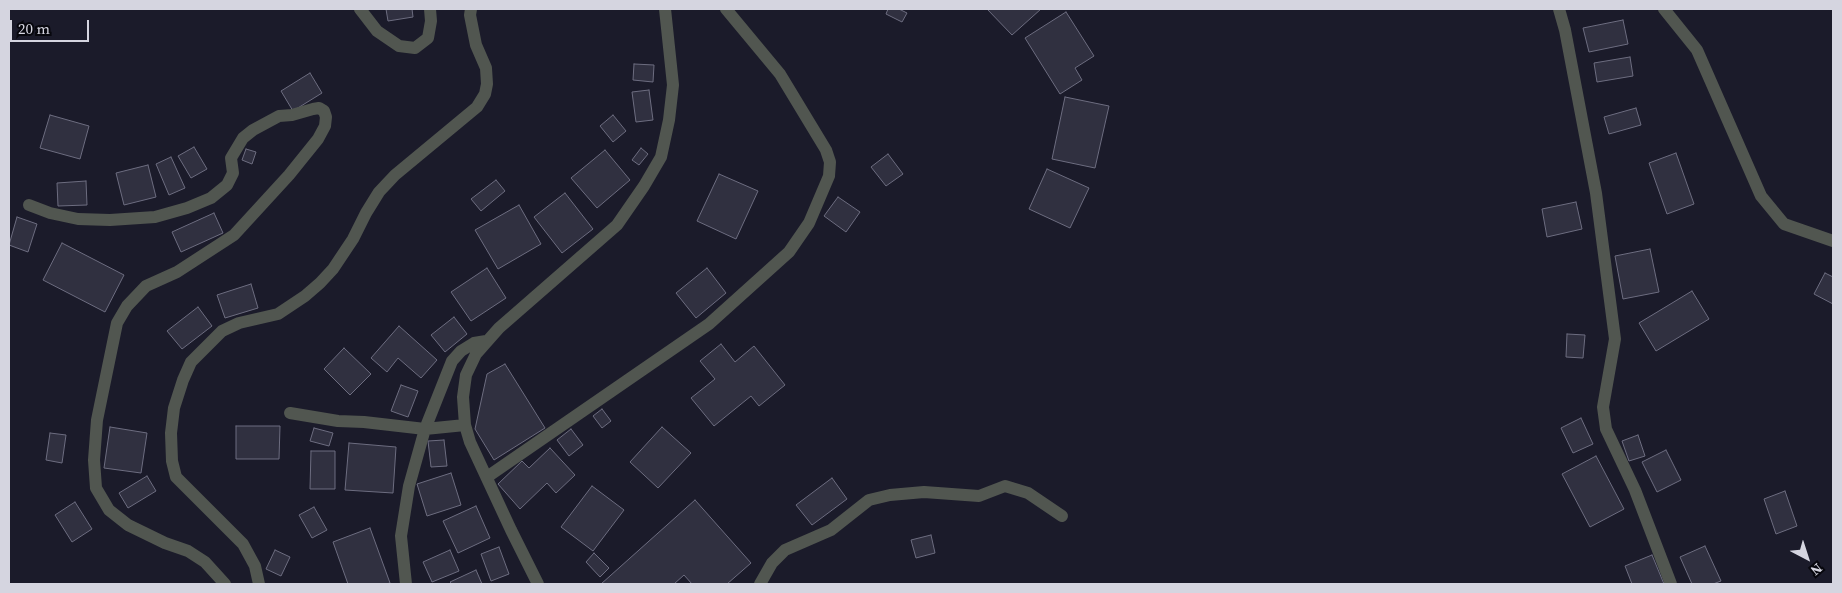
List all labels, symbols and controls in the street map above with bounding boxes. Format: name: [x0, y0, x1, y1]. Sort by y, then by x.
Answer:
scale bar: [12, 10, 91, 42]
text: 20 m: [18, 18, 50, 39]
north arrow: [1782, 533, 1832, 583]
text: N: [1806, 559, 1827, 580]

